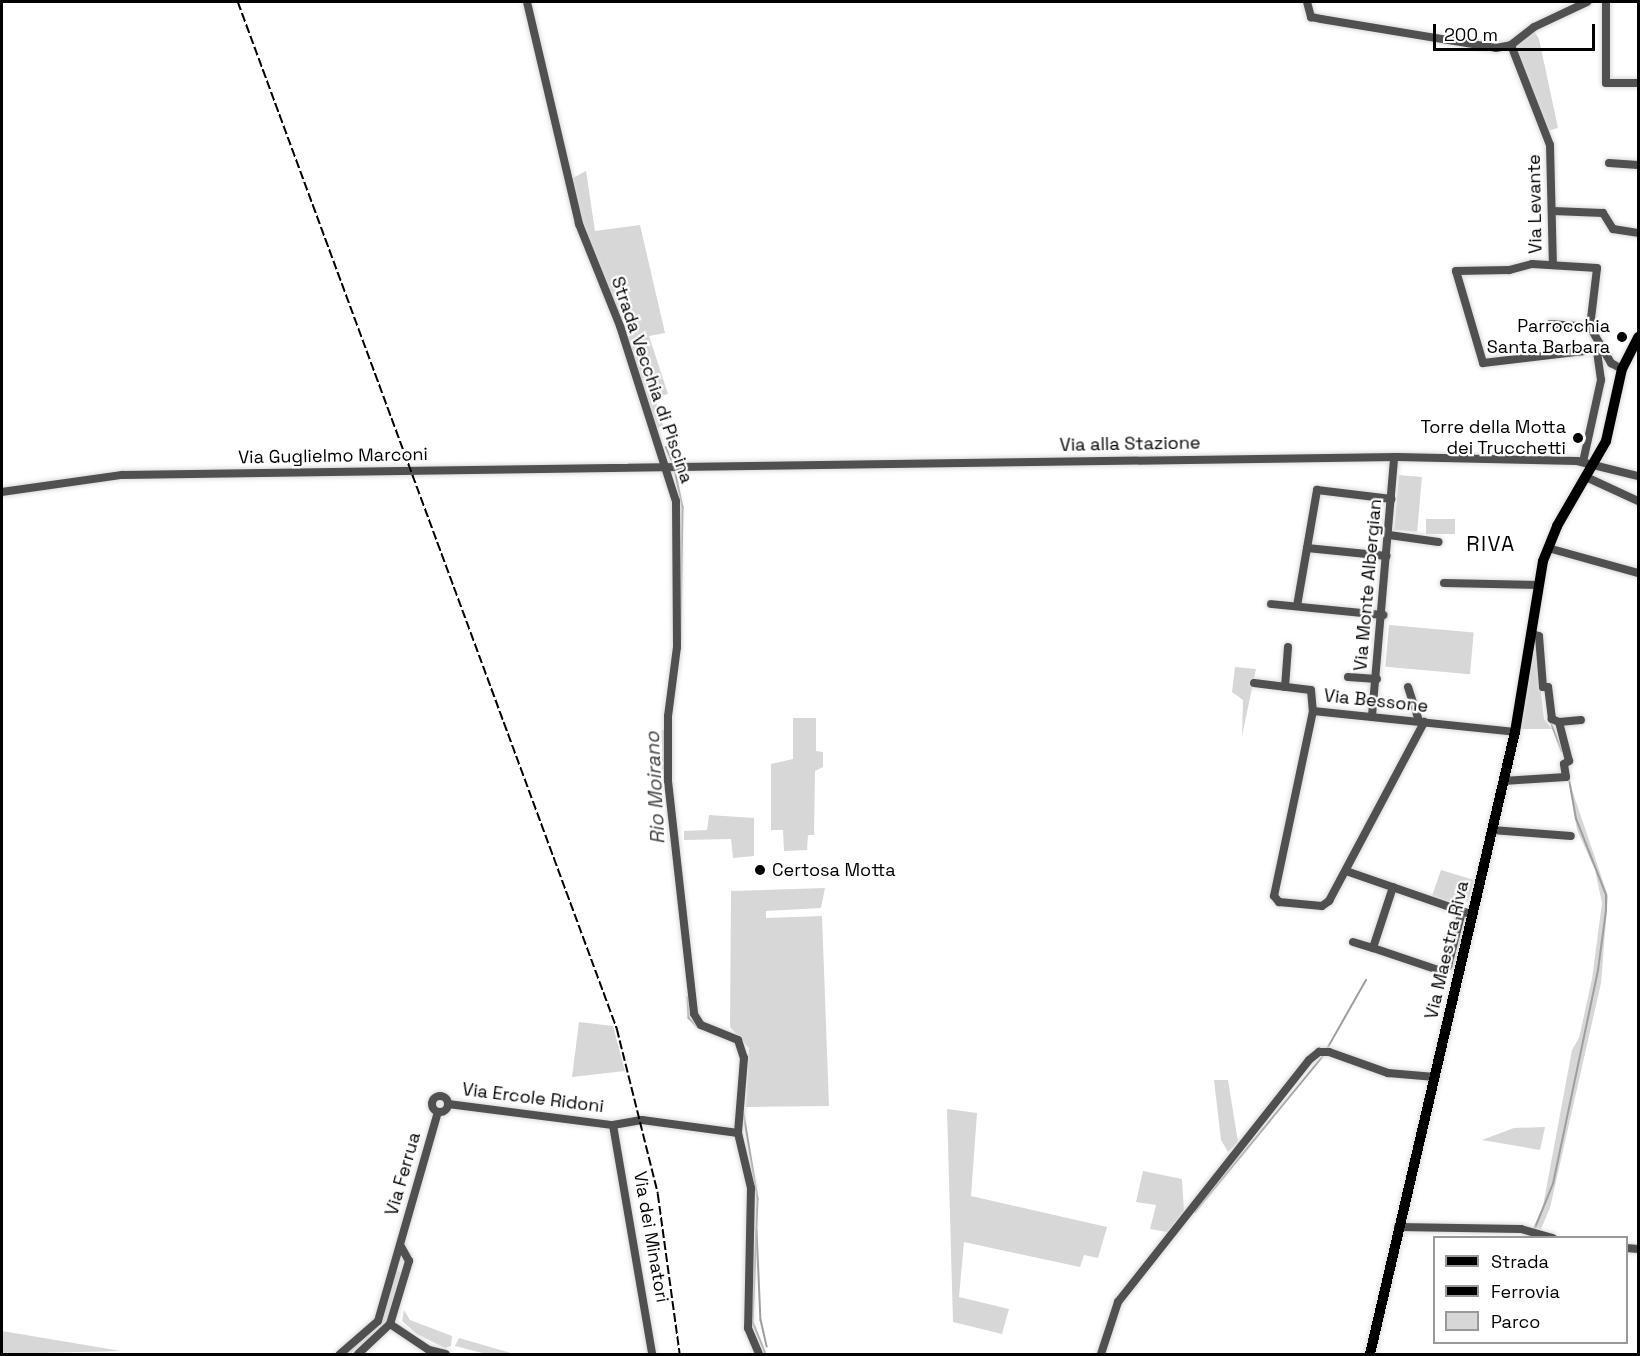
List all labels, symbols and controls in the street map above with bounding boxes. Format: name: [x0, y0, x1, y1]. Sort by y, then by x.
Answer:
scale bar: [1436, 12, 1598, 50]
text: 200 m: [1444, 23, 1498, 46]
street label: Via Levante: [1523, 154, 1547, 254]
street label: Strada Vecchia di Piscina: [606, 274, 698, 486]
place label: Parrocchia Santa Barbara: [1487, 316, 1610, 358]
marker: Parrocchia Santa Barbara: [1615, 330, 1629, 344]
place label: Torre della Motta dei Trucchetti: [1420, 417, 1566, 460]
marker: Torre della Motta dei Trucchetti: [1571, 431, 1585, 445]
street label: Via alla Stazione: [1059, 432, 1201, 456]
street label: Via Guglielmo Marconi: [238, 444, 428, 468]
street label: Via Monte Albergian: [1350, 498, 1386, 672]
district label: RIVA: [1466, 531, 1516, 557]
street label: Via Bessone: [1323, 685, 1429, 717]
water label: Rio Moirano: [640, 731, 670, 845]
place label: Certosa Motta: [772, 859, 896, 881]
marker: Certosa Motta: [753, 863, 767, 877]
street label: Via Maestra Riva: [1421, 879, 1473, 1021]
street label: Via Ercole Ridoni: [461, 1079, 605, 1117]
street label: Via Ferrua: [381, 1130, 425, 1218]
street label: Via dei Minatori: [629, 1170, 673, 1304]
legend: [1433, 1236, 1628, 1344]
text: Strada: [1491, 1250, 1549, 1273]
text: Ferrovia: [1491, 1280, 1560, 1303]
text: Parco: [1491, 1310, 1540, 1333]

